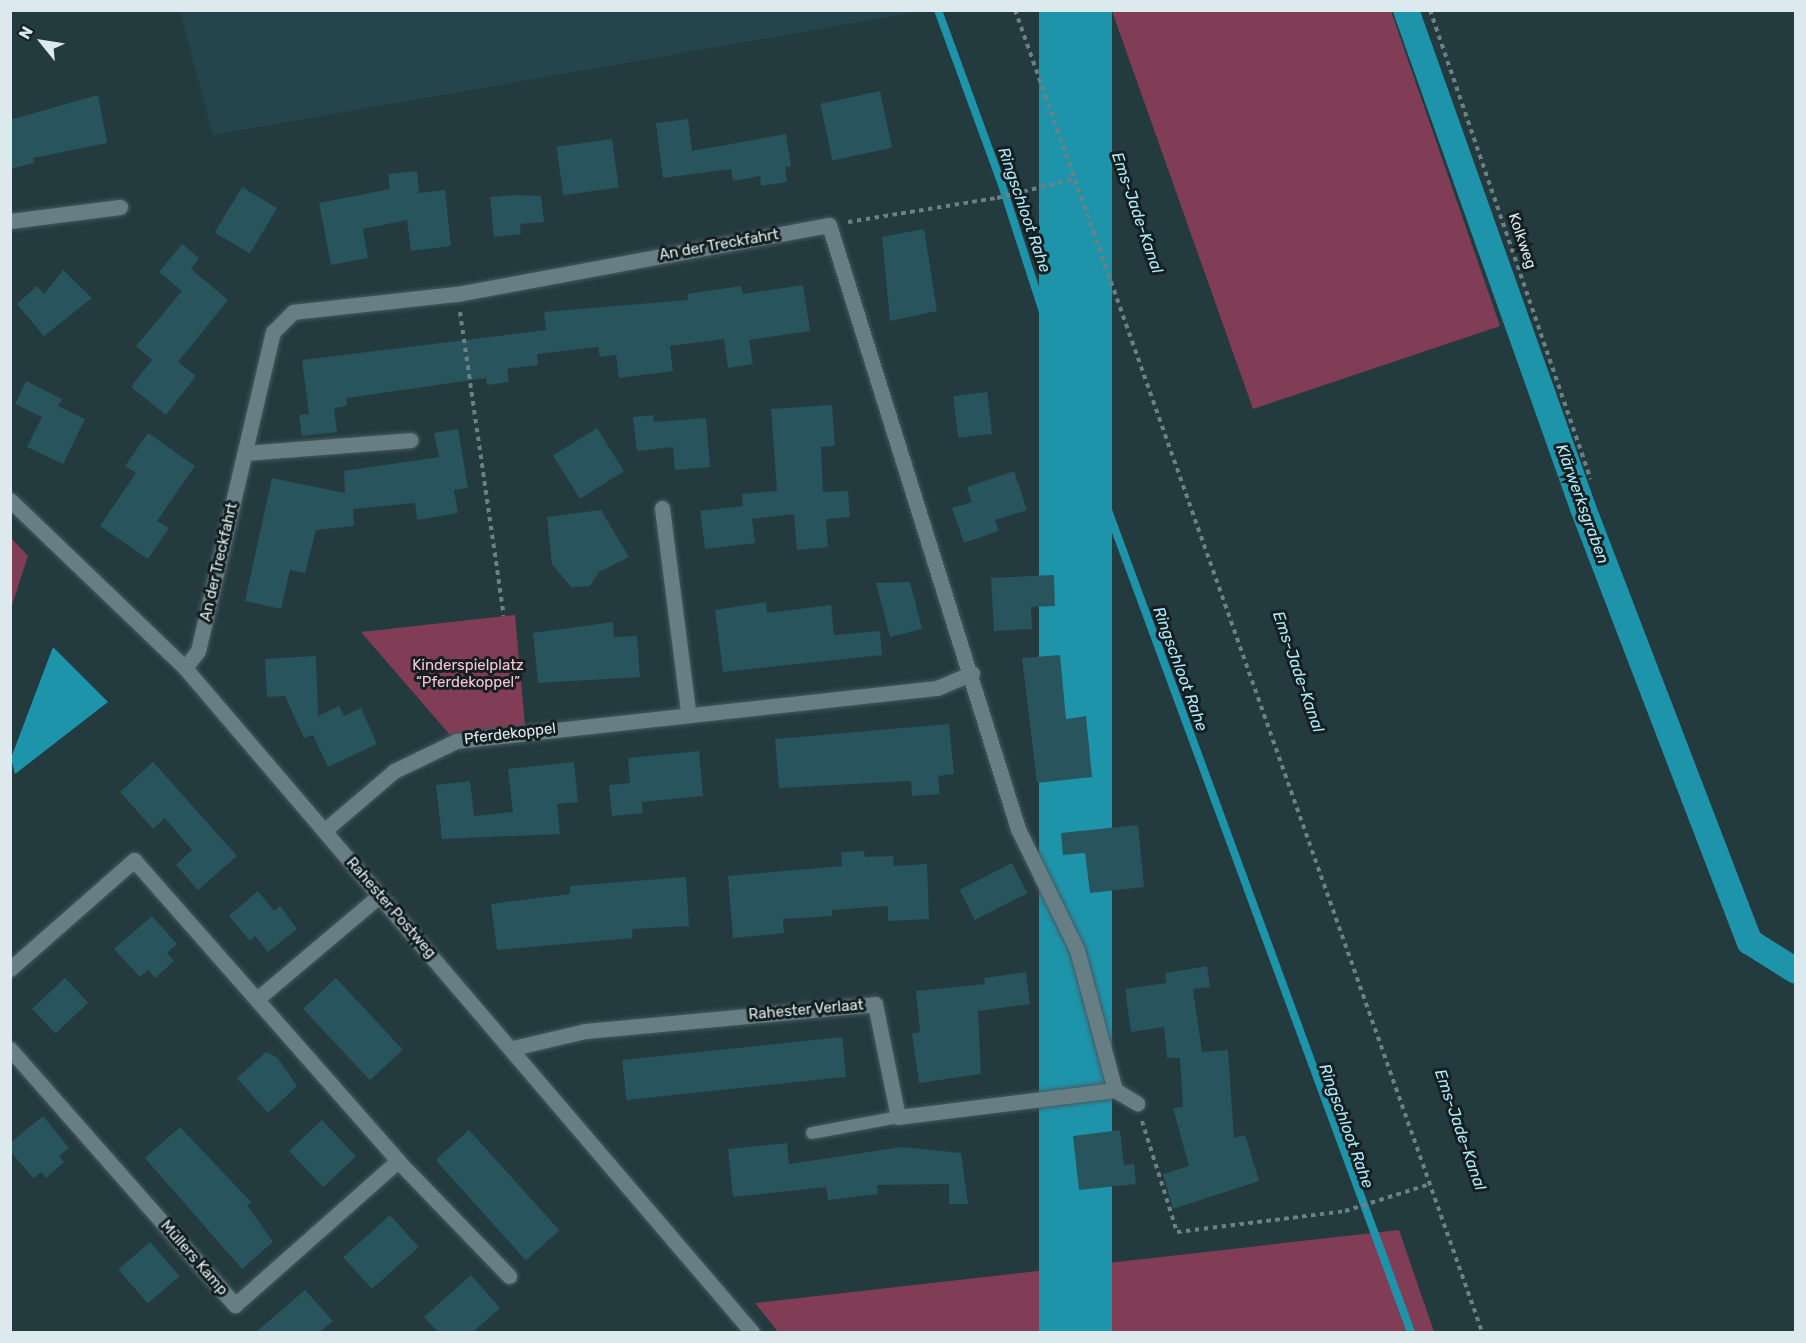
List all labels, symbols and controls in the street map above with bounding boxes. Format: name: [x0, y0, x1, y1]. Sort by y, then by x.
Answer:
north arrow: [12, 12, 72, 72]
text: N: [15, 23, 37, 42]
water label: Ringschloot Rahe: [994, 145, 1054, 275]
water label: Ems-Jade-Kanal: [1107, 150, 1167, 276]
street label: Kolkweg: [1504, 211, 1540, 271]
street label: An der Treckfahrt: [658, 226, 780, 264]
water label: Klärwerksgraben: [1551, 442, 1613, 566]
street label: An der Treckfahrt: [197, 501, 241, 623]
water label: Ringschloot Rahe: [1149, 604, 1211, 734]
water label: Ems-Jade-Kanal: [1268, 609, 1328, 735]
park label: Kinderspielplatz “Pferdekoppel”: [412, 656, 524, 691]
street label: Pferdekoppel: [463, 719, 557, 749]
street label: Rahester Postweg: [342, 854, 440, 962]
street label: Rahester Verlaat: [747, 996, 865, 1024]
water label: Ringschloot Rahe: [1315, 1061, 1377, 1191]
water label: Ems-Jade-Kanal: [1430, 1067, 1490, 1193]
street label: Müllers Kamp: [157, 1217, 231, 1299]

